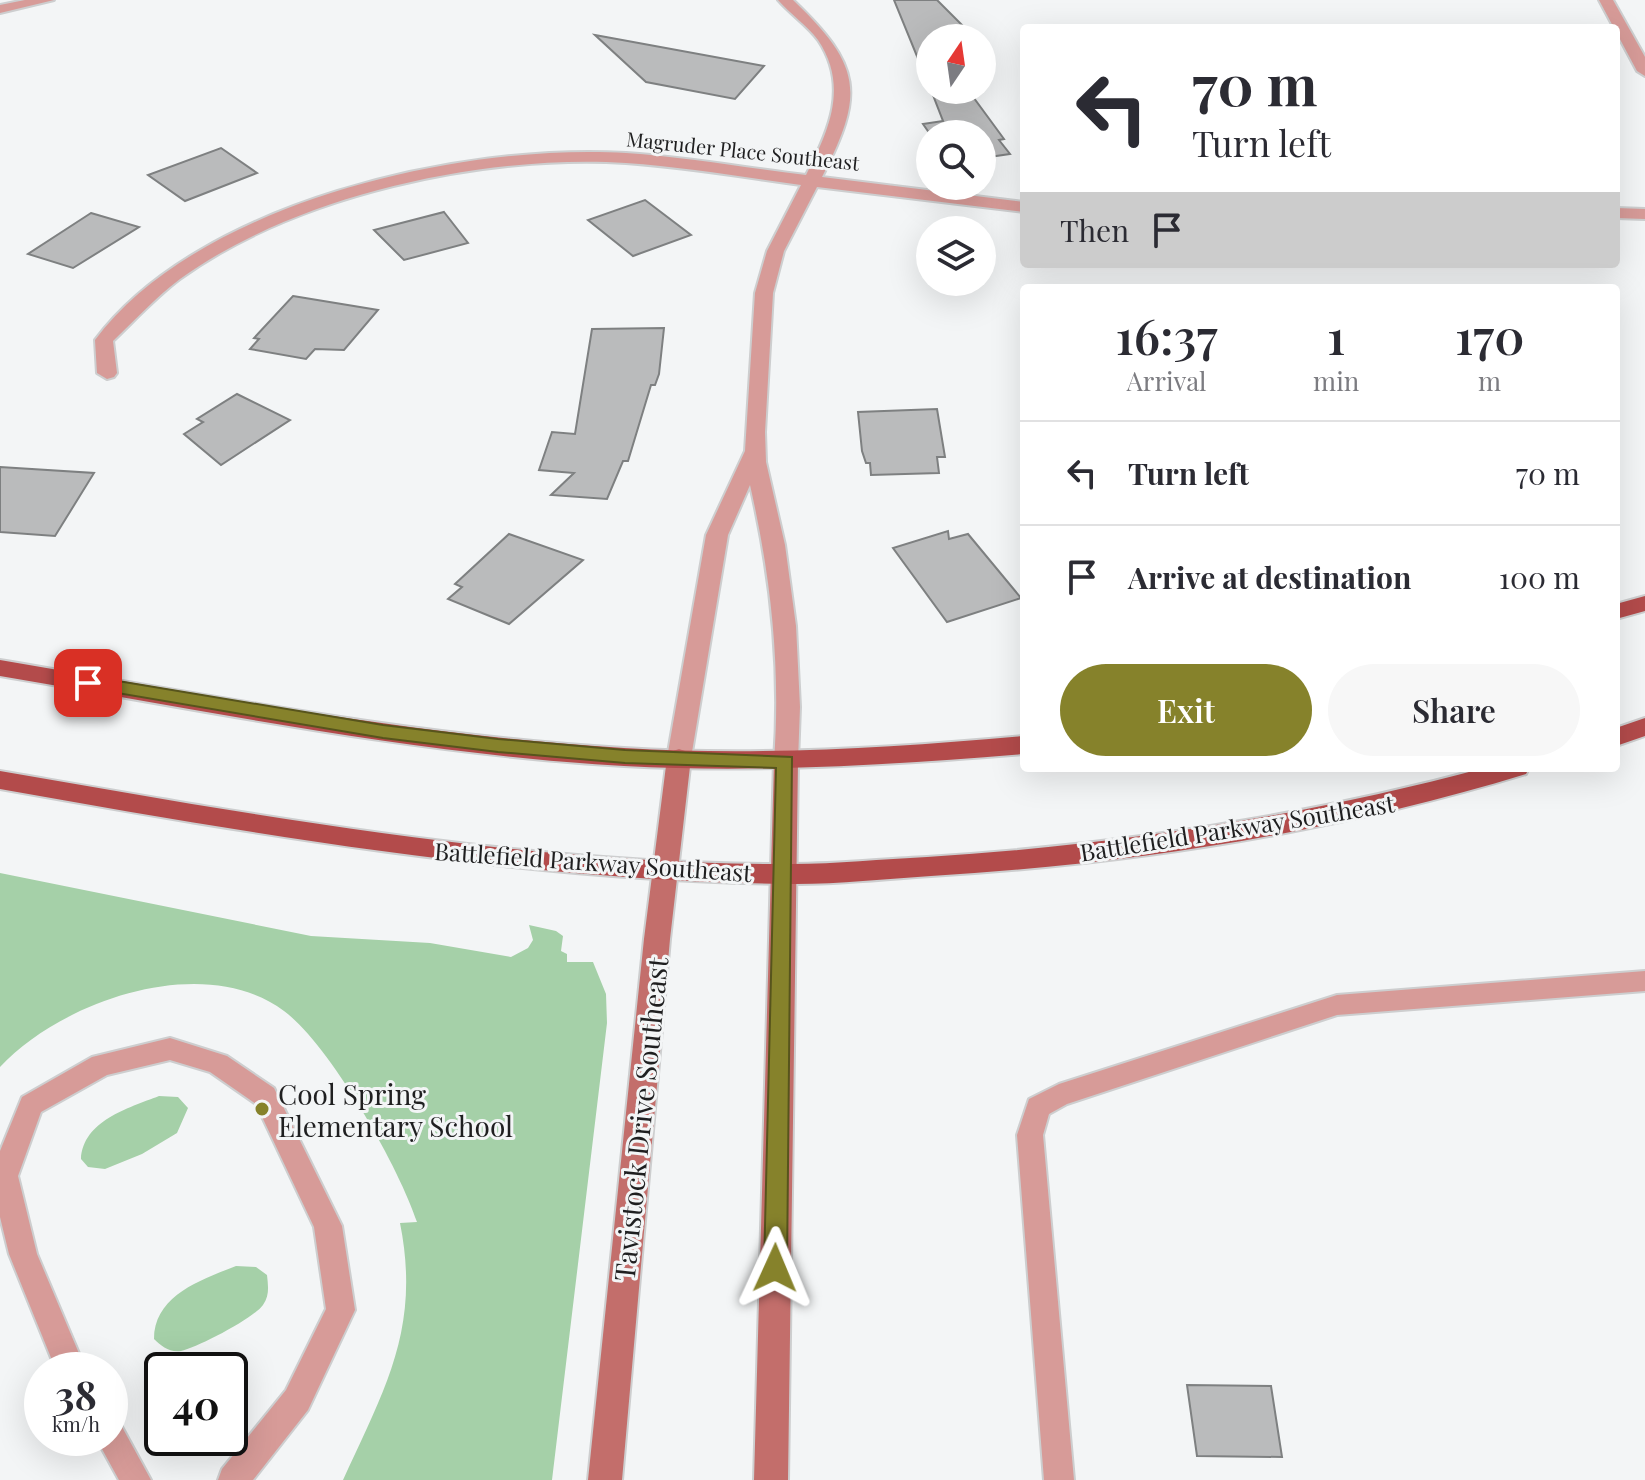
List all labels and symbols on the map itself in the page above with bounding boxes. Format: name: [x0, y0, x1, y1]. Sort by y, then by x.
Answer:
north arrow: [916, 24, 996, 104]
street label: Magruder Place Southeast: [625, 124, 862, 176]
pin: [54, 649, 122, 717]
street label: Battlefield Parkway Southeast: [1077, 786, 1397, 868]
street label: Battlefield Parkway Southeast: [433, 834, 753, 888]
street label: Tavistock Drive Southeast: [605, 954, 676, 1283]
place label: Cool Spring Elementary School: [278, 1075, 513, 1144]
marker: Cool Spring Elementary School: [253, 1100, 271, 1118]
position arrow: [733, 1226, 817, 1310]
speed limit sign: 40: [144, 1352, 248, 1456]

